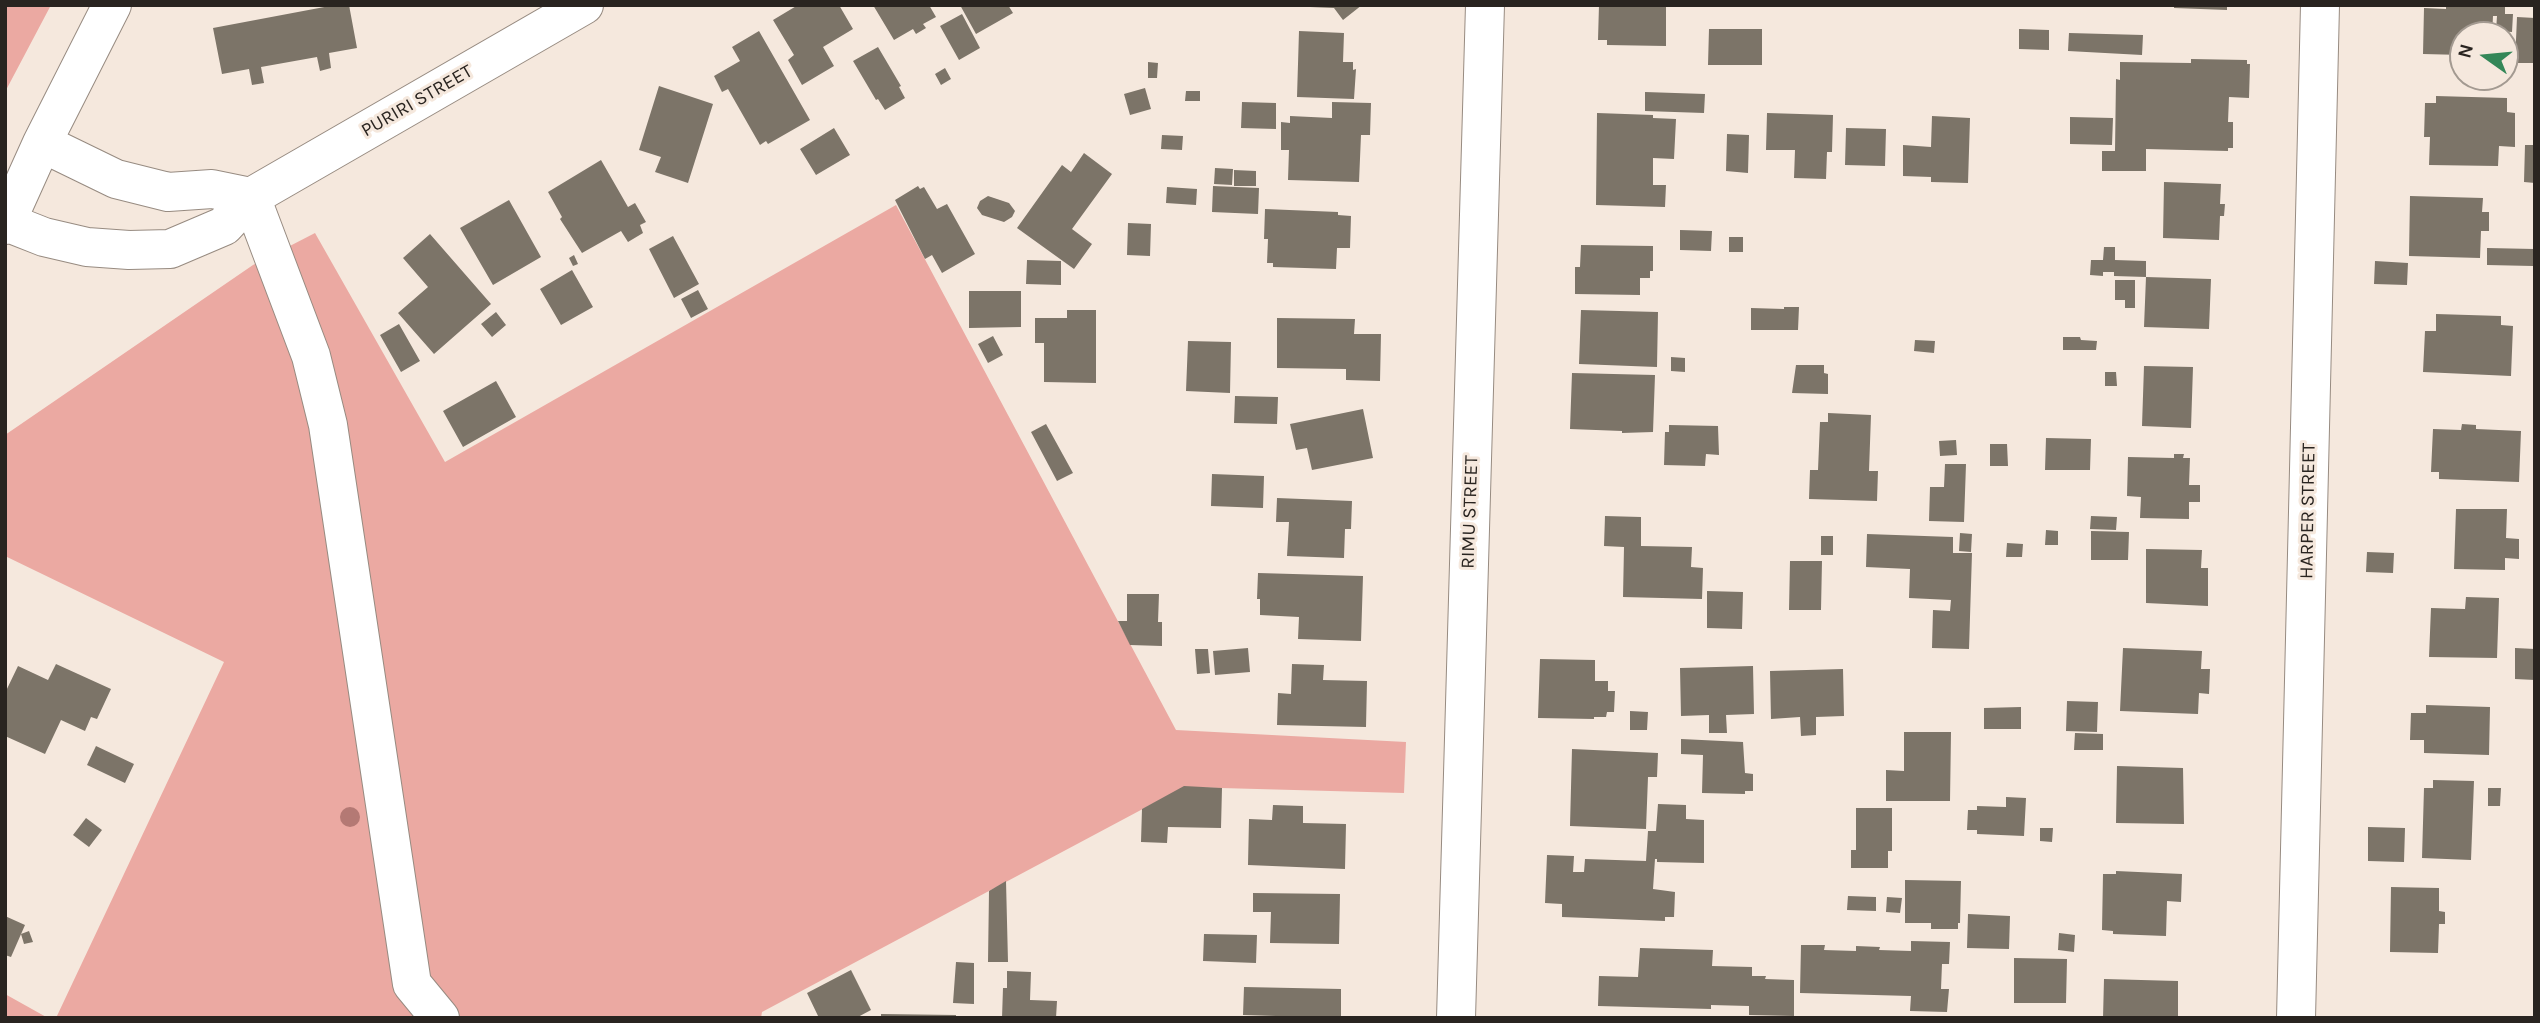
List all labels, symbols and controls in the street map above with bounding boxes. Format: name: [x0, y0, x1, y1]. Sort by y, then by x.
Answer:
north arrow: [2449, 21, 2519, 91]
text: N: [2453, 42, 2478, 61]
street label: PURIRI STREET: [357, 60, 477, 142]
street label: HARPER STREET: [2295, 443, 2321, 579]
street label: RIMU STREET: [1457, 455, 1483, 569]

